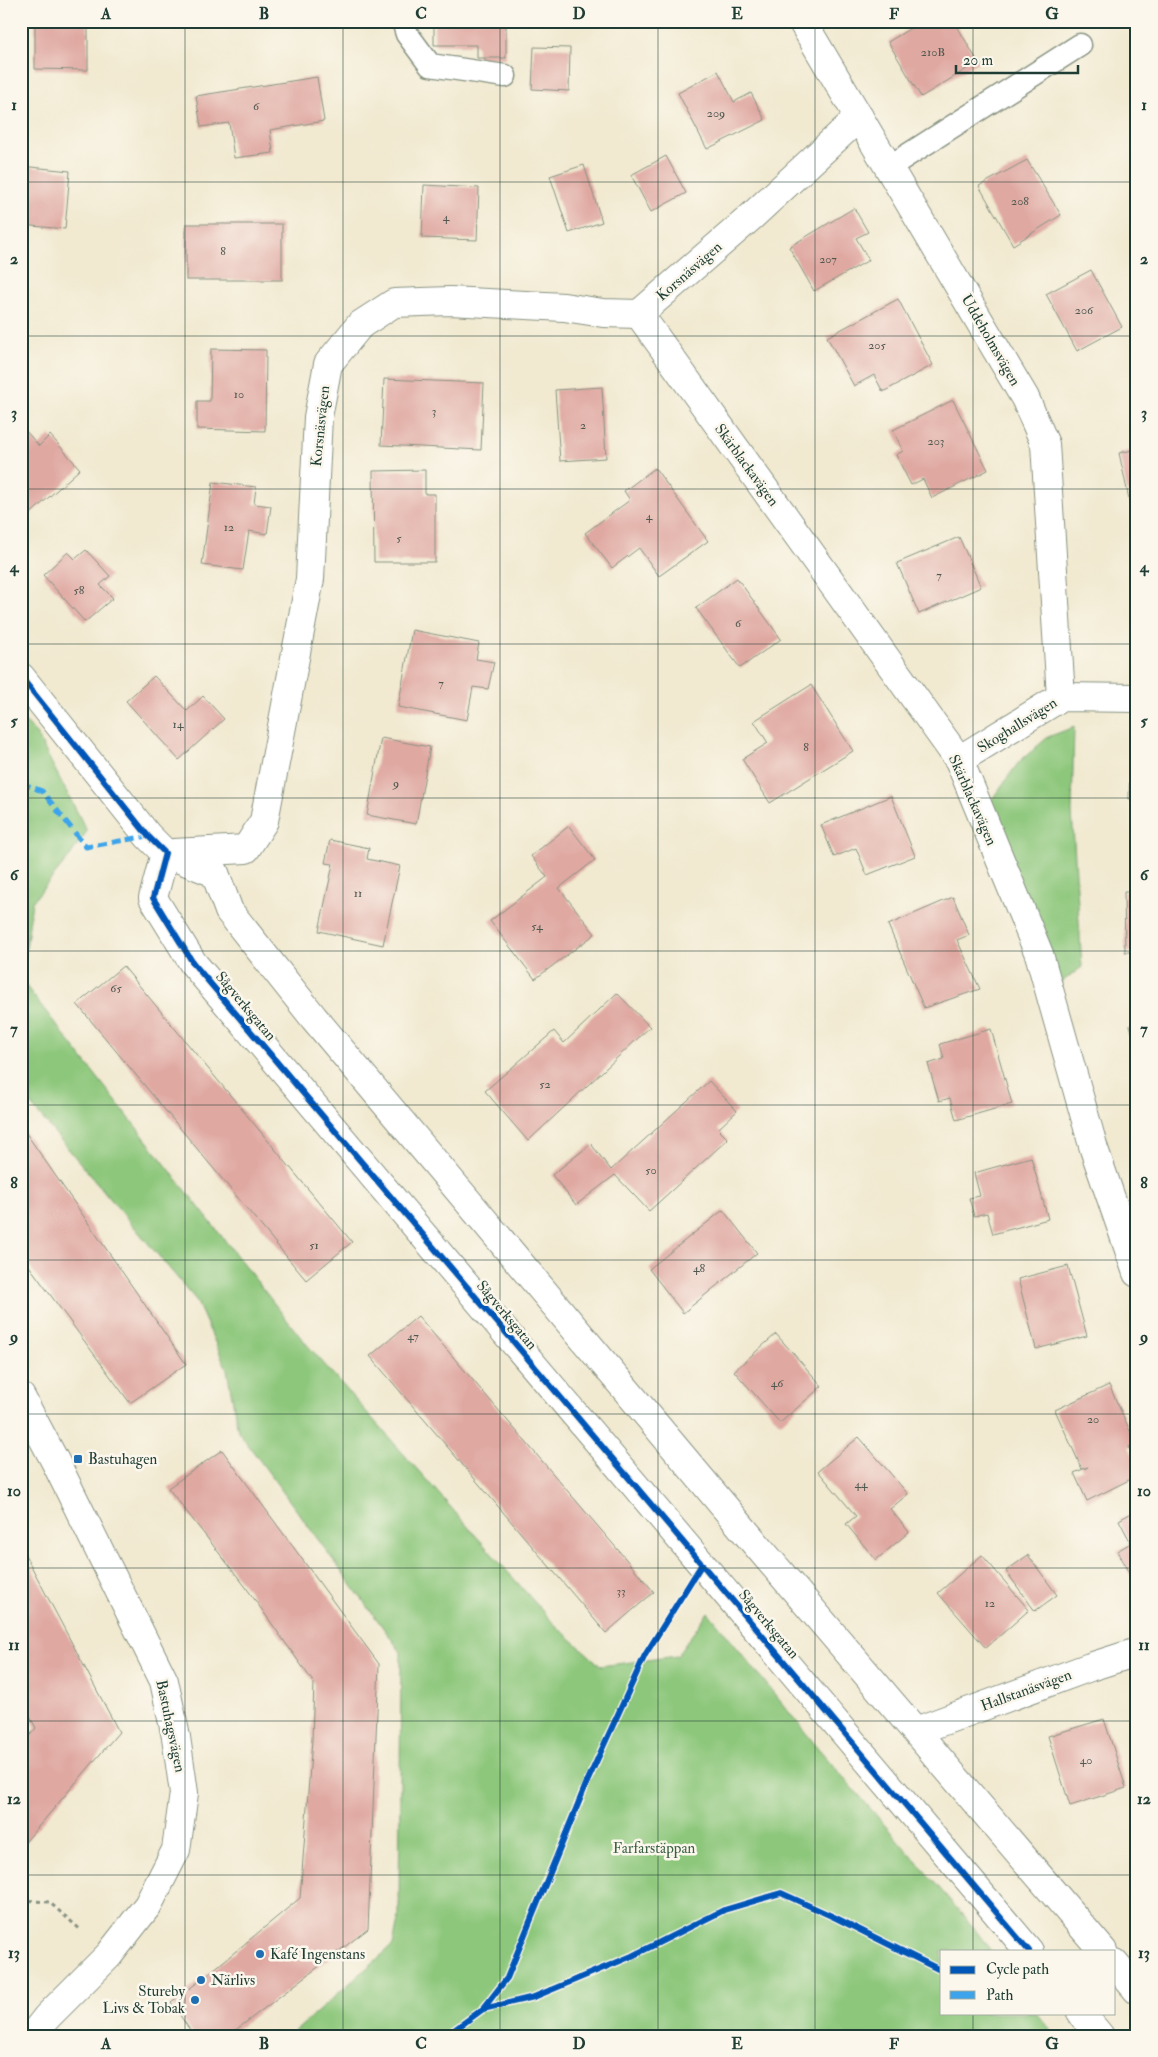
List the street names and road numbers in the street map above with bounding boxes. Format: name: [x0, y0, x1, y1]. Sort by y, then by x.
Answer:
street label: Korsnäsvägen: [652, 237, 726, 305]
street label: Uddeholmsvägen: [957, 291, 1025, 390]
street label: Korsnäsvägen: [307, 384, 334, 467]
street label: Skärblackavägen: [710, 420, 783, 510]
street label: Skoghallsvägen: [974, 693, 1061, 758]
street label: Skärblackavägen: [944, 752, 1001, 849]
street label: Sågverksgatan: [211, 968, 280, 1045]
street label: Sågverksgatan: [472, 1277, 541, 1354]
street label: Sågverksgatan: [734, 1586, 803, 1663]
street label: Hallstanäsvägen: [978, 1665, 1074, 1716]
street label: Bastuhagsvägen: [151, 1678, 190, 1774]

